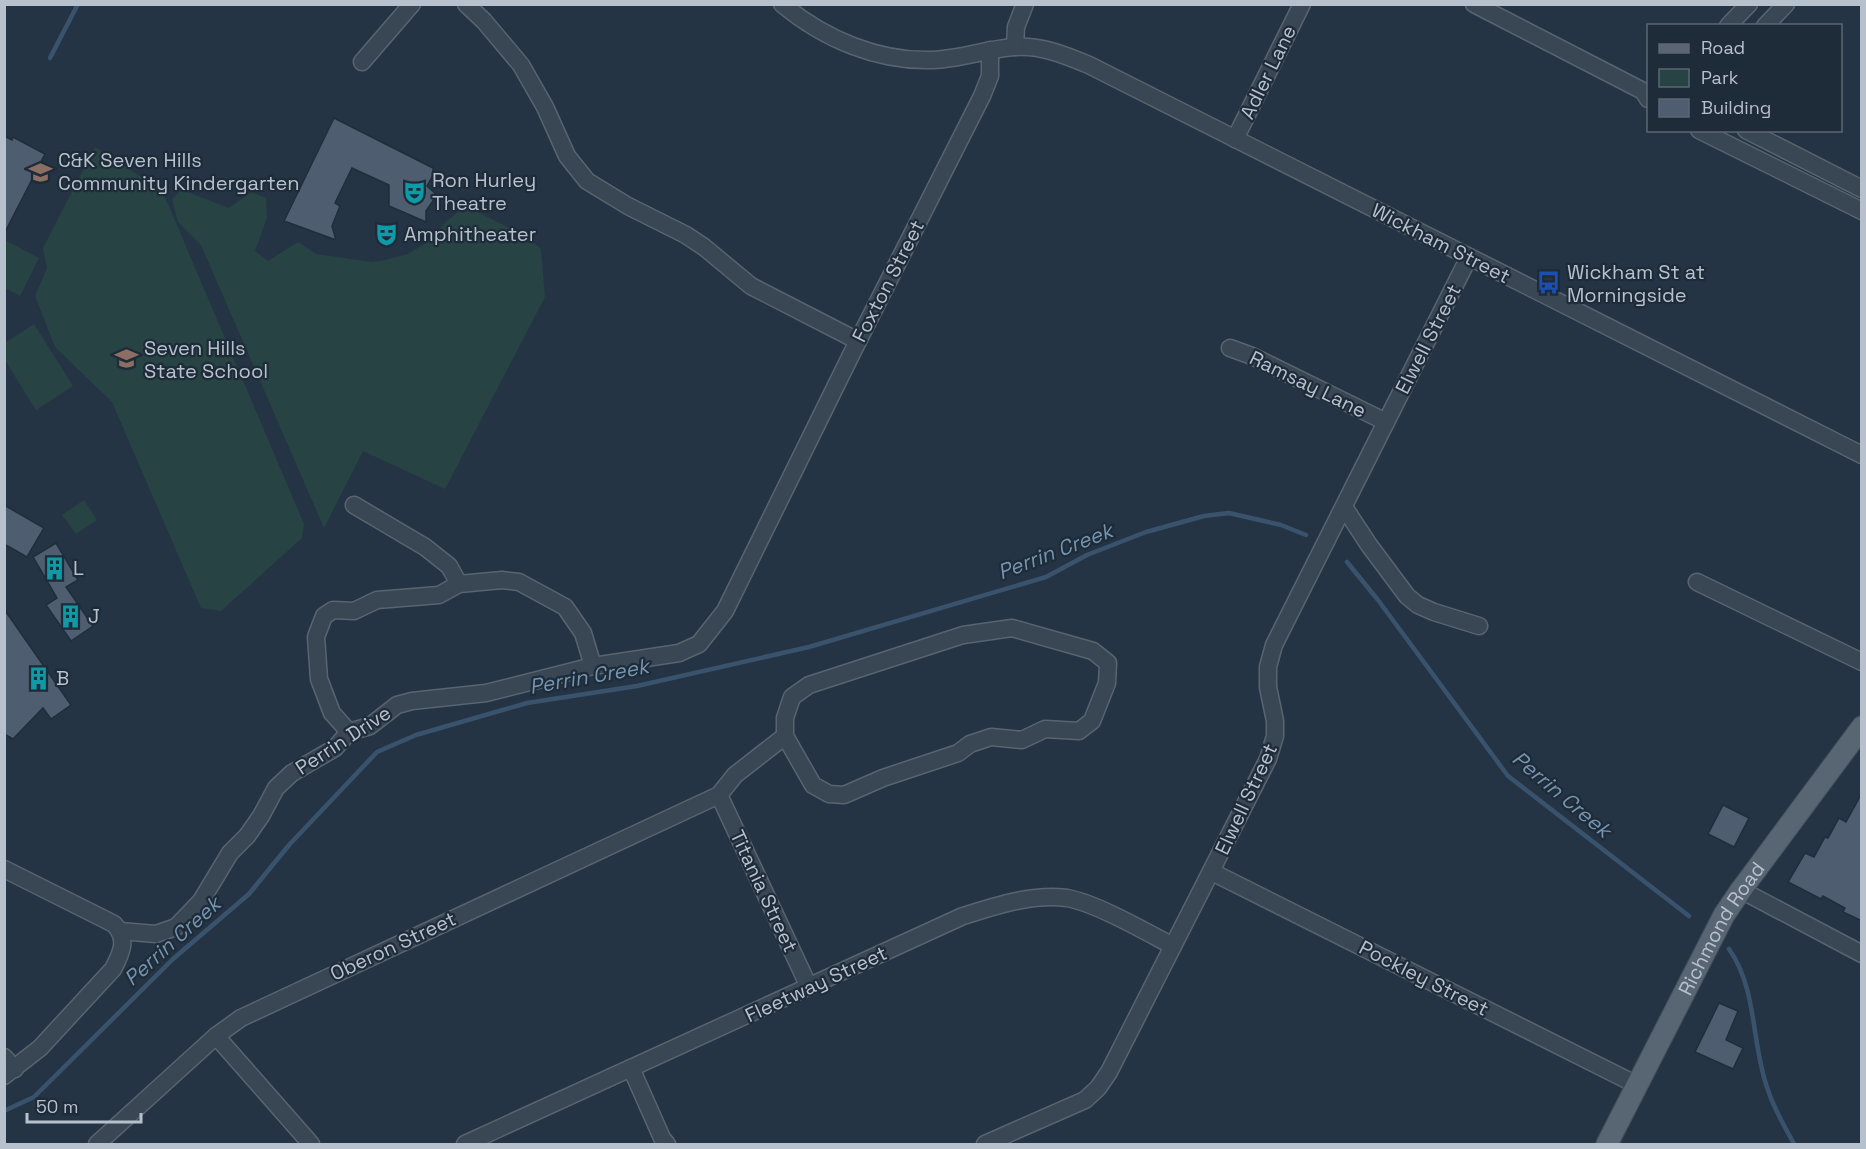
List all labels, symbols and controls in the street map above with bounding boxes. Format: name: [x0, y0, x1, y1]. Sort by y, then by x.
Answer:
street label: Adler Lane: [1234, 21, 1302, 123]
legend: [1647, 24, 1842, 132]
text: Road: [1701, 36, 1745, 59]
text: Park: [1701, 66, 1739, 89]
text: Building: [1701, 96, 1771, 119]
place label: C&K Seven Hills Community Kindergarten: [58, 147, 300, 196]
school or university icon: C&K Seven Hills Community Kindergarten: [27, 159, 53, 185]
place label: Ron Hurley Theatre: [432, 167, 536, 216]
theatre icon: Ron Hurley Theatre: [401, 179, 427, 205]
street label: Wickham Street: [1367, 197, 1515, 289]
street label: Foxton Street: [846, 215, 930, 347]
theatre icon: Amphitheater: [373, 221, 399, 247]
place label: Amphitheater: [404, 221, 536, 247]
place label: Wickham St at Morningside: [1567, 259, 1705, 308]
bus stop icon: Wickham St at Morningside: [1536, 270, 1562, 296]
street label: Elwell Street: [1389, 280, 1467, 398]
place label: Seven Hills State School: [144, 335, 268, 384]
street label: Ramsay Lane: [1245, 344, 1371, 424]
school or university icon: Seven Hills State School: [113, 346, 139, 372]
water label: Perrin Creek: [994, 516, 1119, 585]
building icon: L: [42, 555, 68, 581]
place label: L: [73, 555, 84, 581]
building icon: J: [57, 603, 83, 629]
place label: J: [88, 603, 100, 629]
water label: Perrin Creek: [527, 652, 654, 700]
building icon: B: [25, 665, 51, 691]
place label: B: [56, 665, 69, 691]
street label: Perrin Drive: [290, 699, 396, 781]
street label: Elwell Street: [1209, 739, 1283, 859]
water label: Perrin Creek: [1507, 745, 1619, 845]
street label: Titania Street: [724, 826, 804, 956]
street label: Richmond Road: [1672, 857, 1771, 1000]
water label: Perrin Creek: [118, 889, 228, 992]
street label: Oberon Street: [326, 905, 460, 987]
street label: Pockley Street: [1355, 934, 1493, 1022]
street label: Fleetway Street: [741, 940, 891, 1028]
scale bar: [27, 1086, 141, 1124]
text: 50 m: [36, 1095, 78, 1118]

